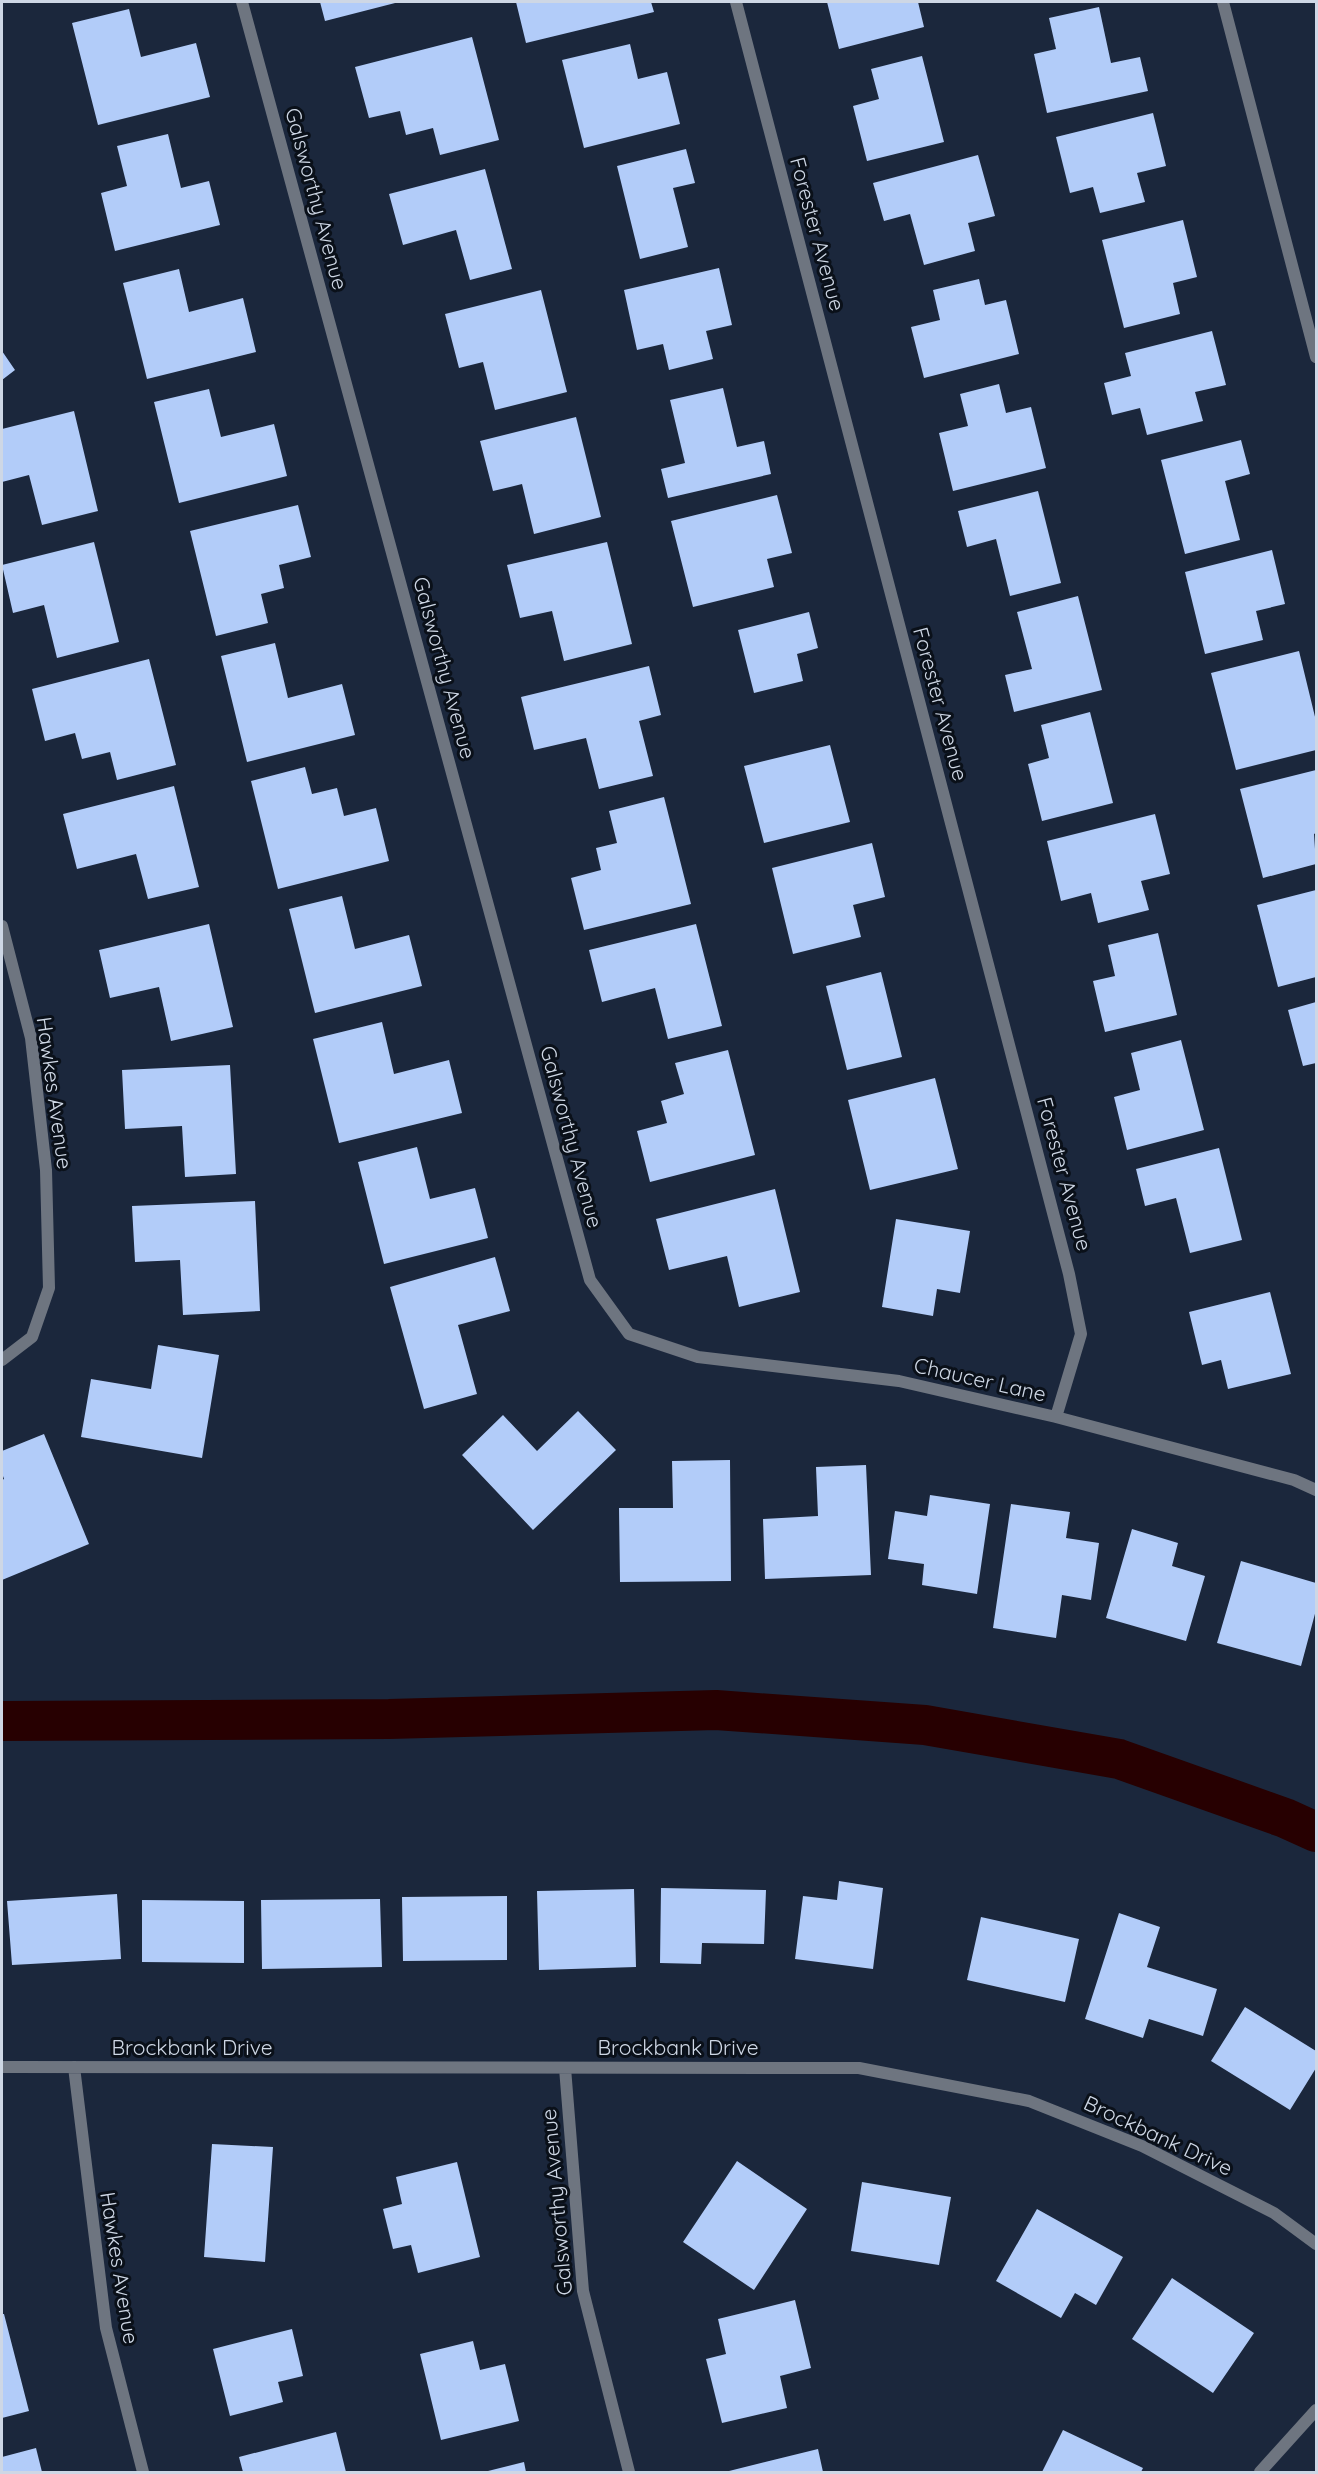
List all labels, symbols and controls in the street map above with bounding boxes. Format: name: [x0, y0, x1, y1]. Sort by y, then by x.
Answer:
street label: Galsworthy Avenue: [280, 105, 354, 293]
street label: Forester Avenue: [785, 154, 851, 313]
street label: Galsworthy Avenue: [408, 574, 482, 762]
street label: Forester Avenue: [908, 624, 974, 783]
street label: Hawkes Avenue: [31, 1015, 79, 1171]
street label: Galsworthy Avenue: [535, 1043, 609, 1231]
street label: Forester Avenue: [1032, 1094, 1098, 1253]
street label: Chaucer Lane: [912, 1351, 1049, 1407]
street label: Brockbank Drive: [111, 2034, 273, 2060]
street label: Brockbank Drive: [597, 2034, 759, 2060]
street label: Brockbank Drive: [1080, 2089, 1237, 2181]
street label: Galsworthy Avenue: [535, 2108, 577, 2297]
street label: Hawkes Avenue: [95, 2190, 145, 2346]

